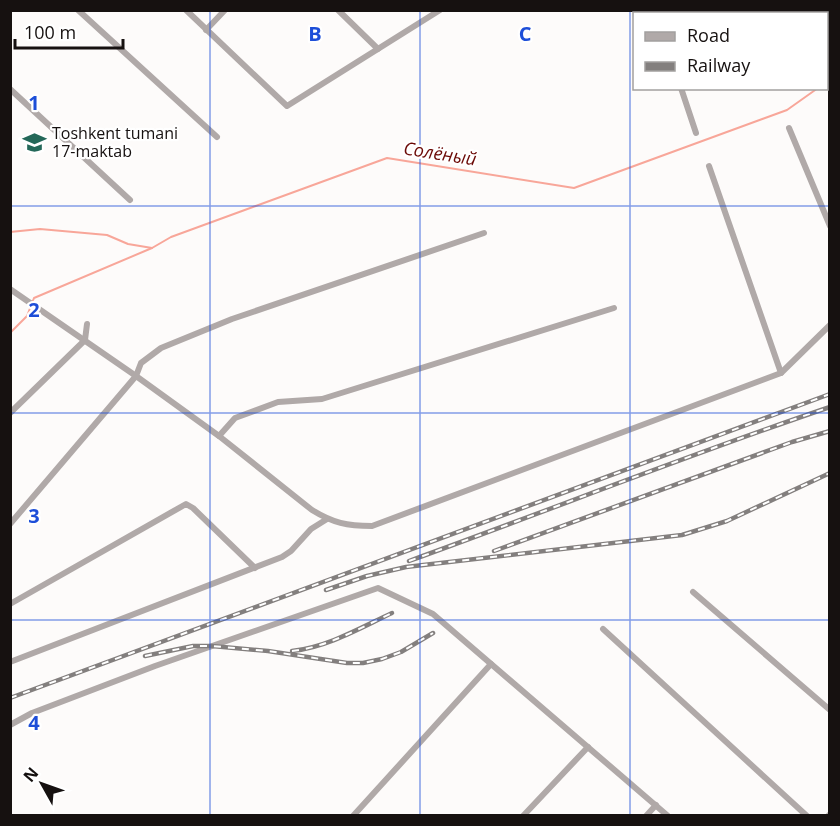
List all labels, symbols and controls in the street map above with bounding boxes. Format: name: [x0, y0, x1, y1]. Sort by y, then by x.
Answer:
scale bar: [15, 12, 123, 50]
legend: [633, 12, 828, 90]
text: 100 m: [24, 20, 76, 44]
text: B: [308, 20, 322, 47]
text: C: [519, 20, 532, 47]
text: Road: [687, 23, 730, 47]
text: Railway: [687, 53, 751, 77]
text: 1: [28, 89, 40, 116]
place label: Toshkent tumani 17-maktab: [52, 122, 178, 162]
school or university icon: Toshkent tumani 17-maktab: [21, 129, 47, 155]
water label: Солёный: [402, 135, 479, 171]
text: 2: [28, 296, 40, 323]
text: 3: [28, 502, 40, 529]
text: 4: [28, 709, 40, 736]
north arrow: [12, 754, 72, 814]
text: N: [18, 762, 43, 786]

